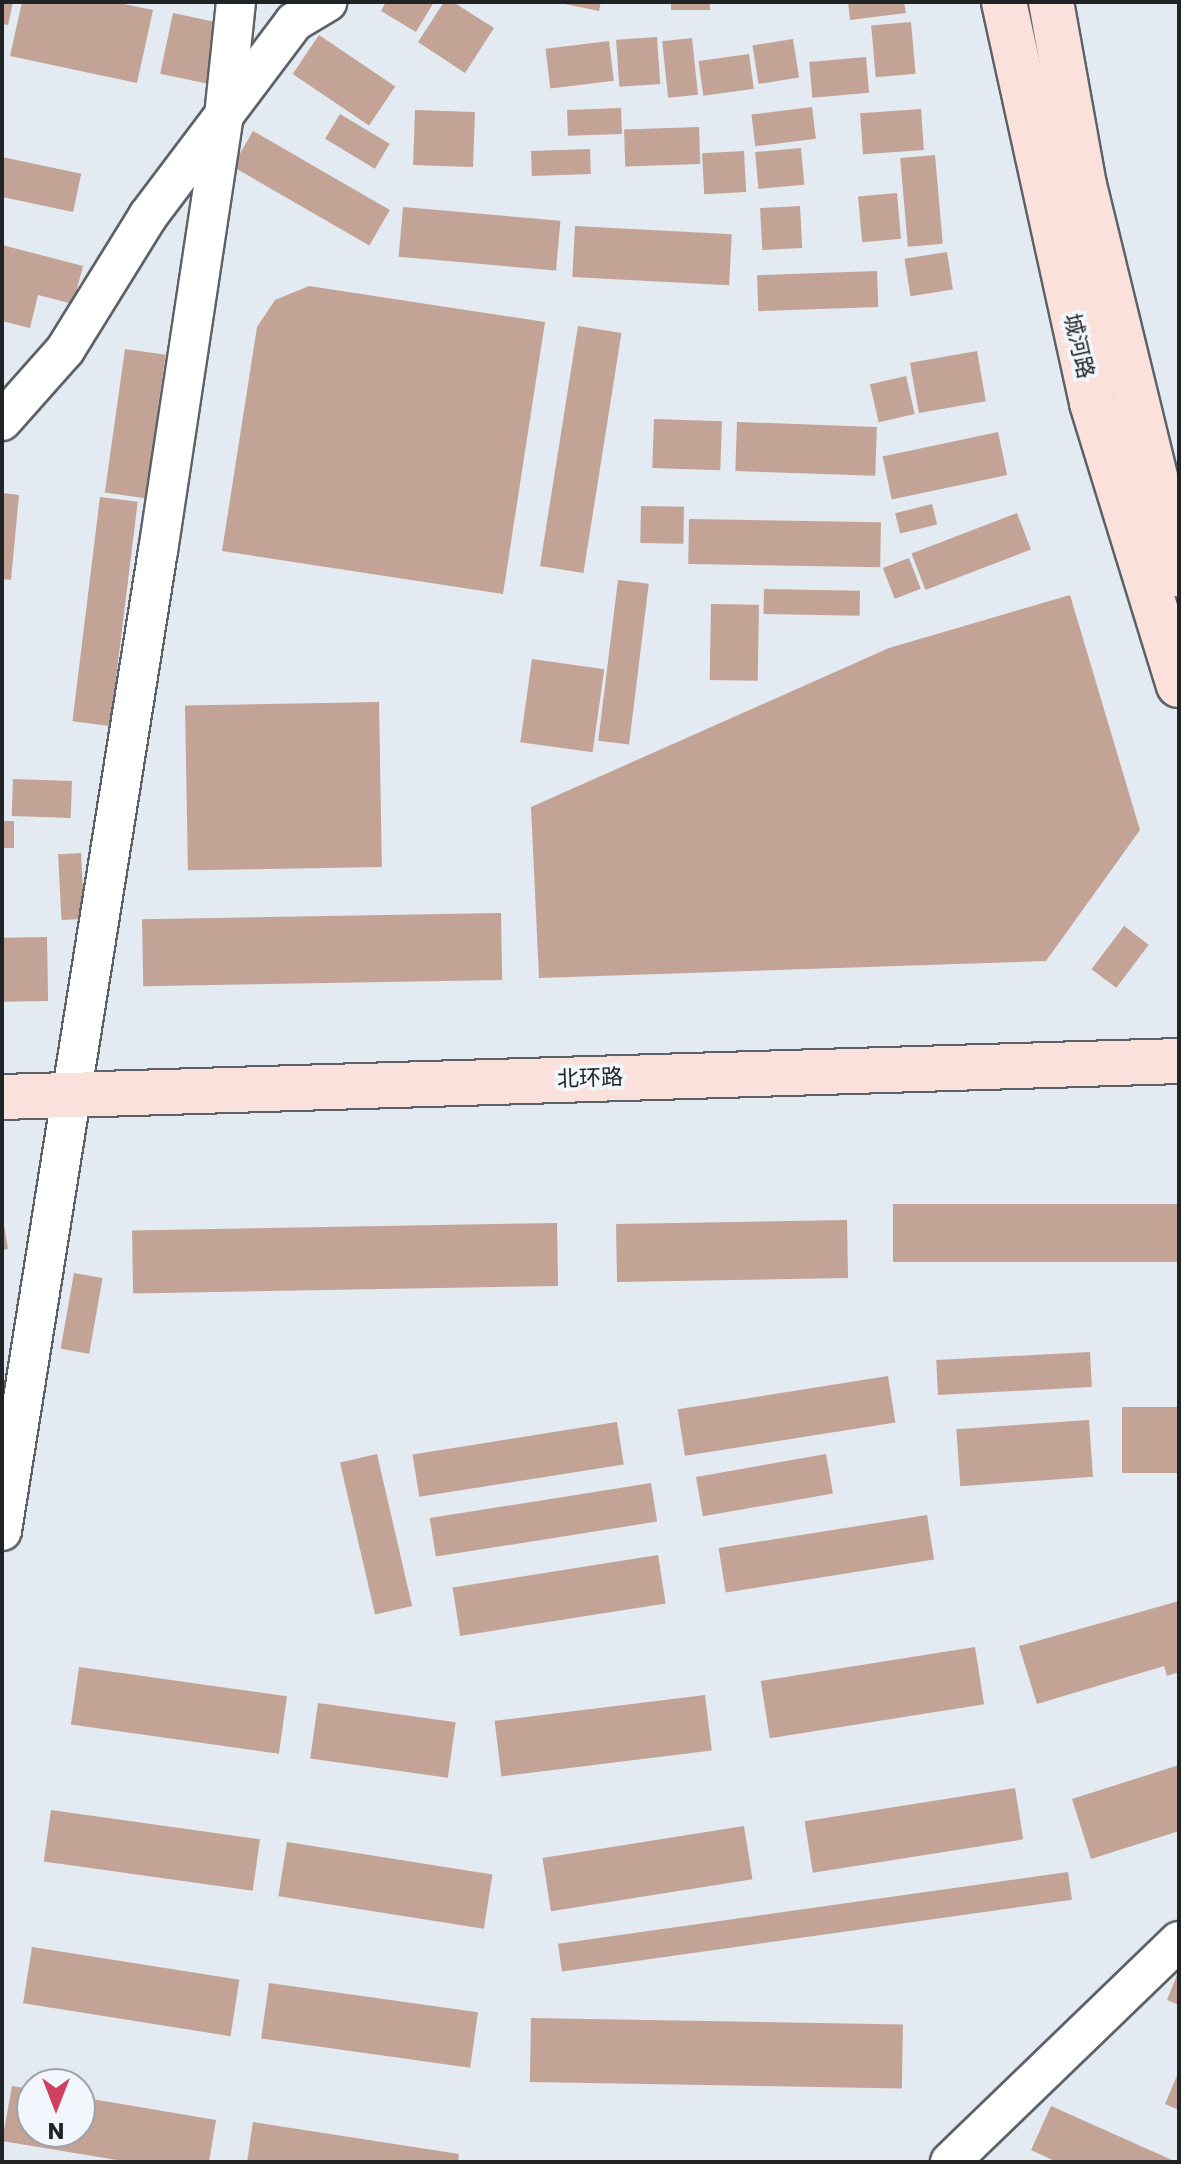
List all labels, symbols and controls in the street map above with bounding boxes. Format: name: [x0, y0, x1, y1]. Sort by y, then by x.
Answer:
street label: 城河路: [1059, 311, 1099, 381]
street label: 北环路: [557, 1064, 623, 1092]
north arrow: [16, 2068, 96, 2148]
text: N: [48, 2115, 64, 2146]

